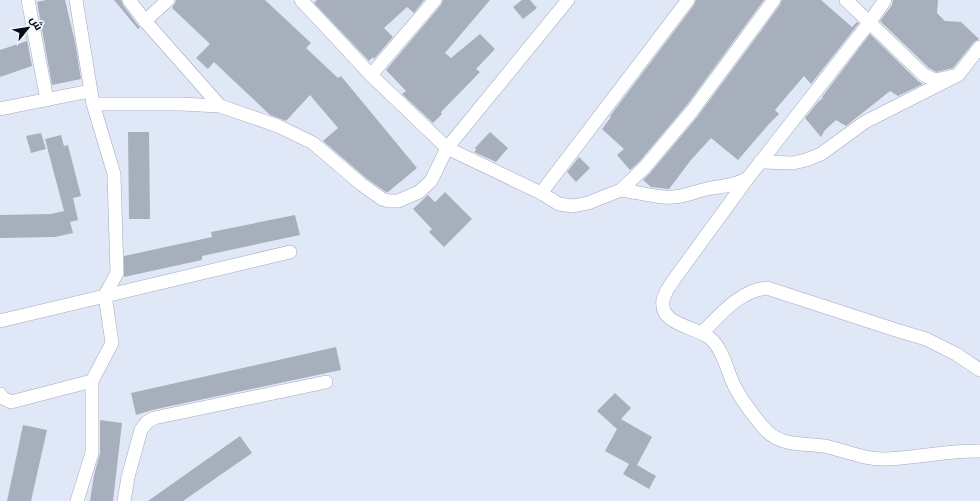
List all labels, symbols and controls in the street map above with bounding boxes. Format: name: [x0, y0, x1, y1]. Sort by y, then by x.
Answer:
north arrow: [8, 8, 48, 48]
text: ش: [27, 12, 48, 33]

